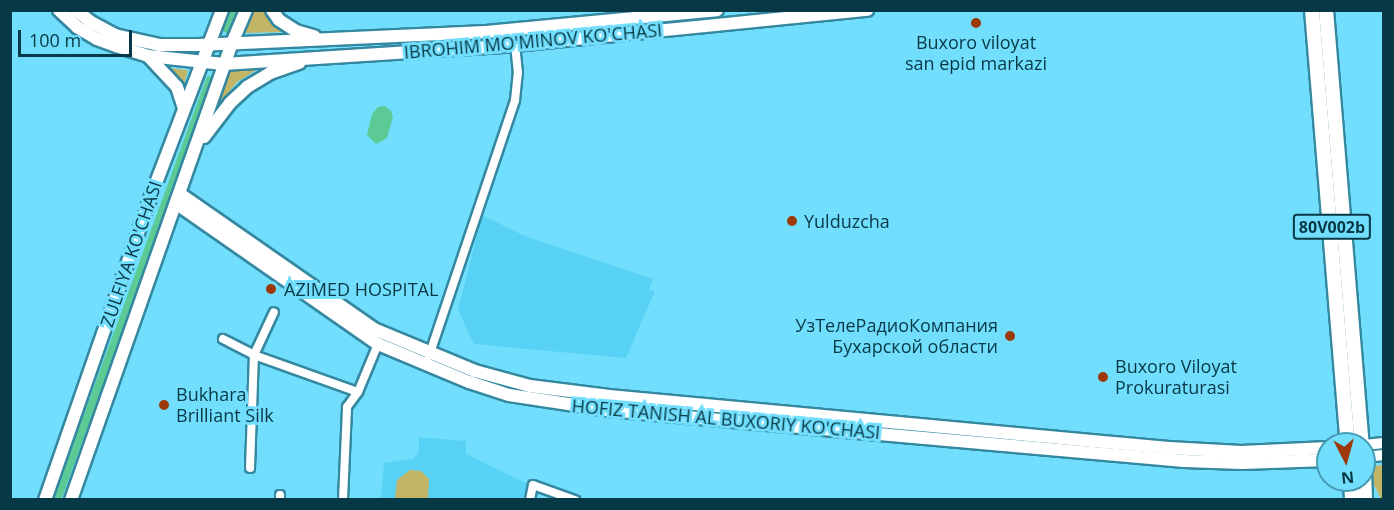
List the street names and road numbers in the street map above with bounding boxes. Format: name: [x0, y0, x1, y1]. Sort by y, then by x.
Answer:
street label: IBROHIM MO'MINOV KO'CHASI: [403, 19, 663, 63]
street label: ZULFIYA KO'CHASI: [96, 178, 166, 330]
road number: 80V002b: [1292, 214, 1372, 240]
street label: HOFIZ TANISH AL BUXORIY KO'CHASI: [571, 395, 881, 443]

